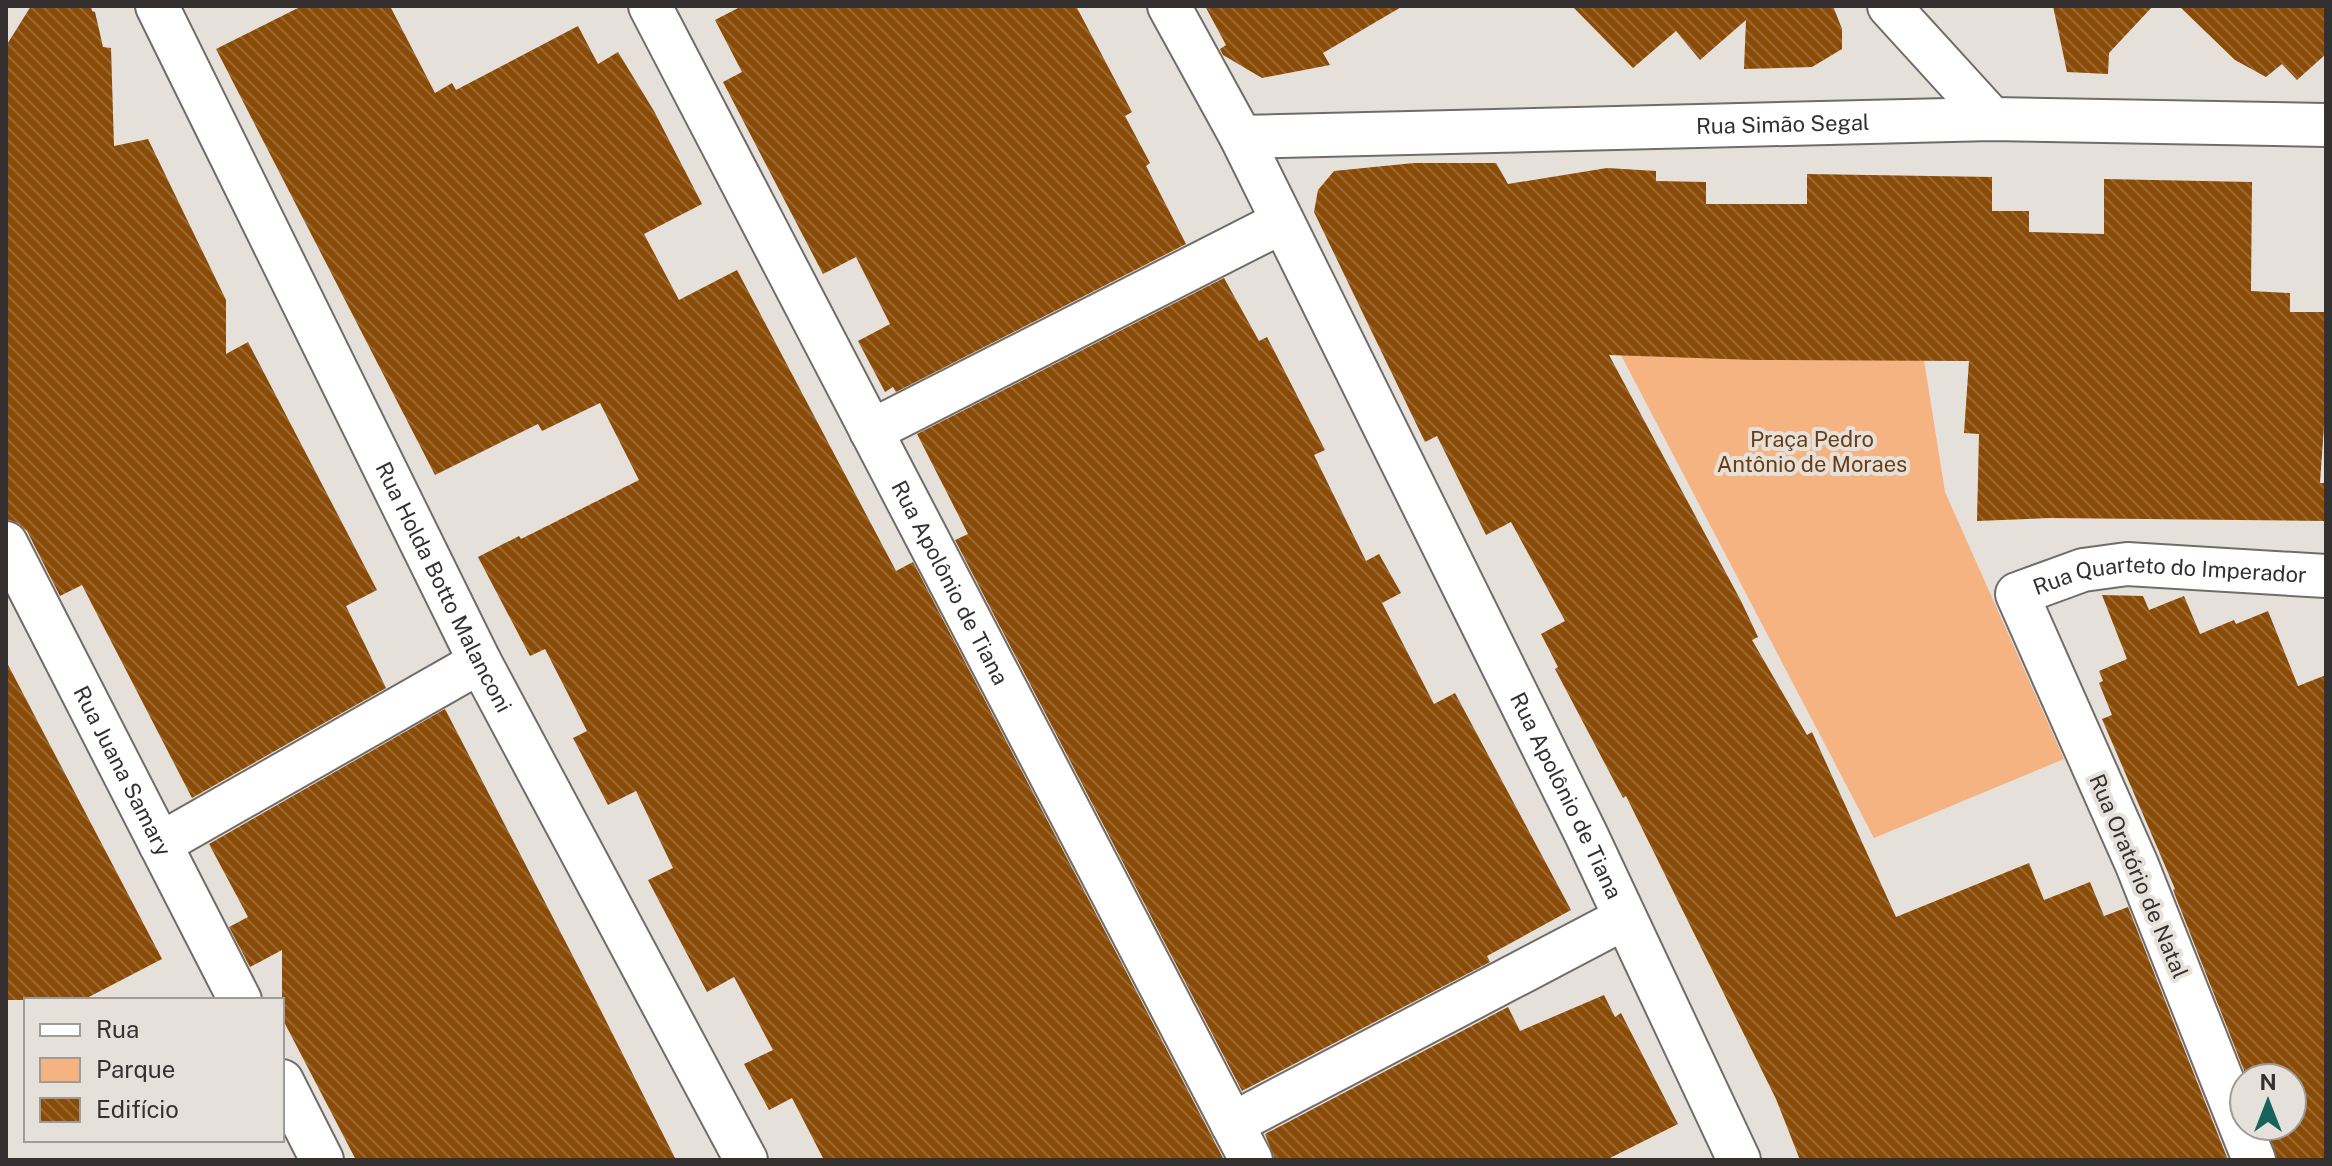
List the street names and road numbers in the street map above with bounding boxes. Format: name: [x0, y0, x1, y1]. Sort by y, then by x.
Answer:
street label: Rua Simão Segal: [1696, 109, 1870, 139]
street label: Rua Holda Botto Malanconi: [370, 458, 517, 717]
street label: Rua Apolônio de Tiana: [886, 476, 1014, 689]
street label: Rua Quarteto do Imperador: [2029, 551, 2307, 600]
street label: Rua Juana Samary: [68, 682, 177, 860]
street label: Rua Apolônio de Tiana: [1505, 688, 1628, 903]
street label: Rua Oratório de Natal: [2084, 770, 2194, 982]

